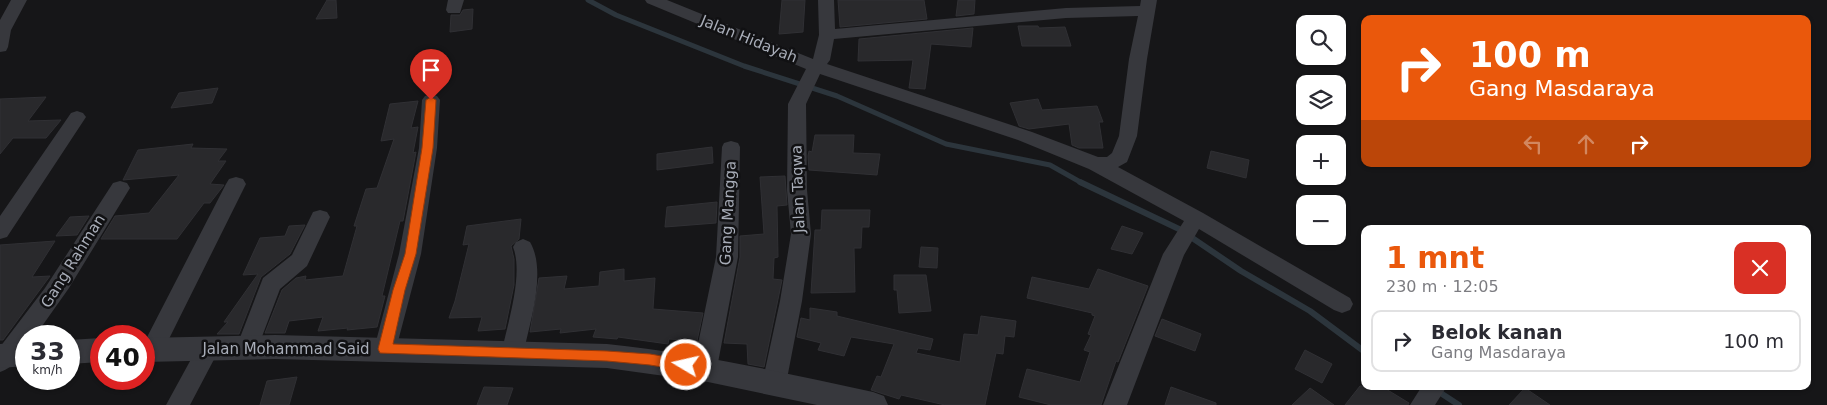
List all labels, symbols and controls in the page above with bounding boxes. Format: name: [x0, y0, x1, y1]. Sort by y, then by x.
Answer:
street label: Jalan Hidayah: [697, 11, 800, 67]
map controls: [1296, 15, 1346, 245]
button: search: [1296, 15, 1346, 65]
icon: right: [1386, 35, 1451, 100]
text: 100 m: [1469, 35, 1591, 75]
pin: [410, 49, 452, 100]
icon: arrive: [417, 56, 445, 84]
button: layers: [1296, 75, 1346, 125]
text: Gang Masdaraya: [1469, 76, 1655, 101]
icon: left: [1519, 130, 1547, 158]
icon: ahead: [1572, 130, 1600, 158]
icon: right: [1625, 130, 1653, 158]
button: +: [1296, 135, 1346, 185]
street label: Jalan Taqwa: [787, 145, 809, 234]
street label: Gang Mangga: [716, 160, 740, 266]
button: −: [1296, 195, 1346, 245]
street label: Gang Rahman: [37, 211, 109, 311]
text: 1 mnt: [1386, 240, 1484, 275]
button: close: [1734, 242, 1786, 294]
text: 230 m · 12:05: [1386, 277, 1499, 296]
text: Belok kanan: [1431, 321, 1563, 343]
speed limit sign: 40: [90, 325, 155, 390]
icon: right: [1388, 327, 1416, 355]
text: 100 m: [1723, 330, 1784, 352]
text: 33: [30, 337, 65, 366]
position arrow: [659, 338, 711, 390]
street label: Jalan Mohammad Said: [201, 340, 370, 358]
text: Gang Masdaraya: [1431, 343, 1566, 362]
text: km/h: [32, 363, 63, 377]

